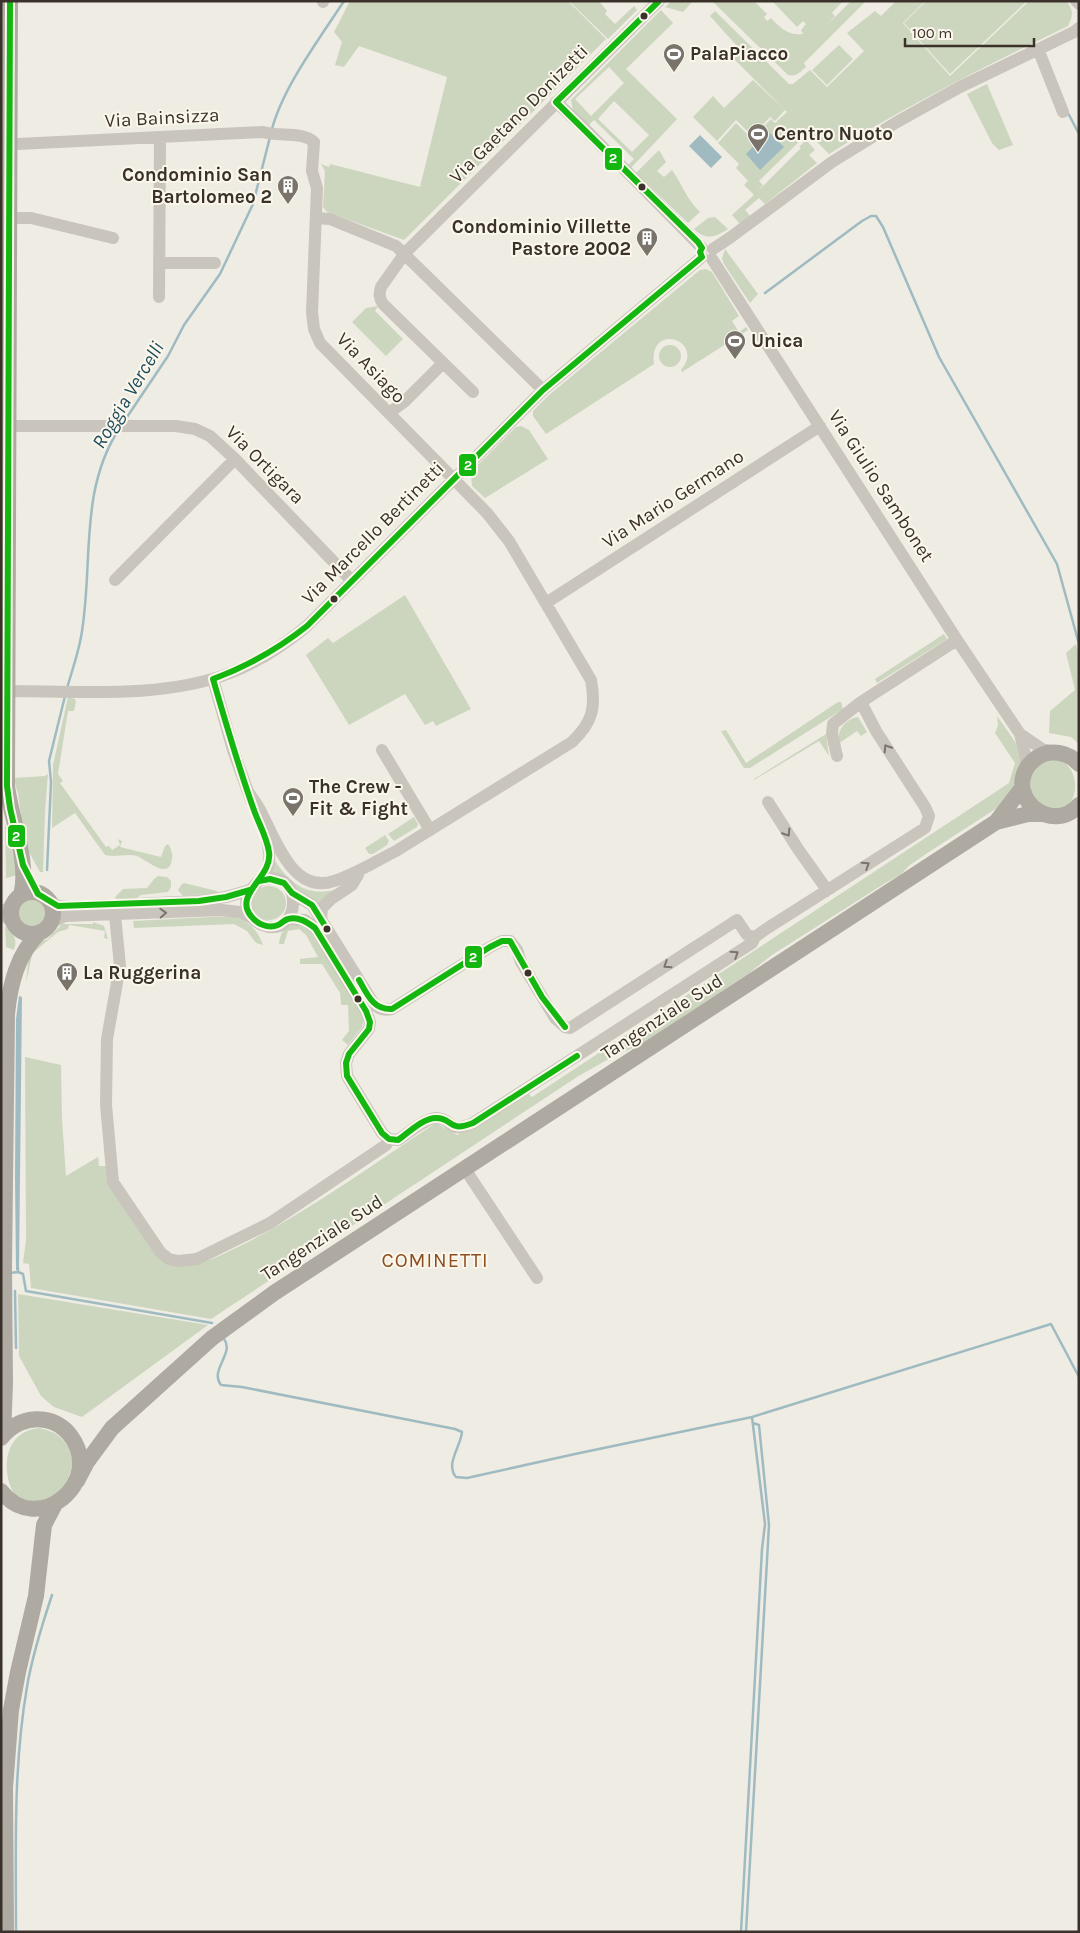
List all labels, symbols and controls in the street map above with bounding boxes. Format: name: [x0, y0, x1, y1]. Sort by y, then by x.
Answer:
unlabelled marker: [639, 11, 649, 21]
scale bar: [905, 15, 1034, 47]
text: 100 m: [912, 24, 952, 42]
street label: Via Gaetano Donizetti: [445, 40, 593, 188]
sports icon: PalaPiacco: [662, 42, 686, 73]
place label: PalaPiacco: [690, 43, 788, 65]
street label: Via Bainsizza: [104, 104, 220, 132]
sports icon: Centro Nuoto: [746, 122, 770, 153]
place label: Centro Nuoto: [774, 123, 893, 145]
line badge: 2: [604, 147, 623, 171]
text: 2: [609, 150, 617, 167]
place label: Condominio San Bartolomeo 2: [122, 164, 272, 208]
building icon: Condominio San Bartolomeo 2: [276, 174, 300, 205]
unlabelled marker: [637, 182, 647, 192]
place label: Condominio Villette Pastore 2002: [452, 216, 631, 260]
building icon: Condominio Villette Pastore 2002: [635, 226, 659, 257]
street label: Via Asiago: [332, 328, 410, 408]
sports icon: Unica: [723, 329, 747, 360]
place label: Unica: [751, 330, 803, 352]
water label: Roggia Vercelli: [87, 337, 169, 453]
street label: Via Giulio Sambonet: [824, 406, 938, 566]
street label: Via Ortigara: [221, 421, 309, 509]
street label: Via Mario Germano: [598, 445, 748, 553]
line badge: 2: [458, 453, 477, 477]
street label: Via Marcello Bertinetti: [297, 457, 449, 609]
text: 2: [464, 457, 472, 474]
unlabelled marker: [329, 594, 339, 604]
one-way arrow: [884, 744, 893, 754]
place label: The Crew - Fit & Fight: [309, 776, 408, 820]
sports icon: The Crew - Fit & Fight: [281, 786, 305, 817]
line badge: 2: [7, 824, 26, 848]
one-way arrow: [781, 827, 790, 836]
text: 2: [12, 828, 20, 845]
one-way arrow: [861, 862, 870, 871]
one-way arrow: [160, 908, 168, 918]
unlabelled marker: [322, 924, 332, 934]
line badge: 2: [464, 945, 483, 969]
text: 2: [469, 949, 477, 966]
one-way arrow: [730, 950, 739, 960]
one-way arrow: [663, 959, 673, 968]
building icon: La Ruggerina: [55, 961, 79, 992]
place label: La Ruggerina: [83, 962, 201, 984]
unlabelled marker: [523, 968, 533, 978]
street label: Tangenziale Sud: [597, 969, 727, 1065]
unlabelled marker: [353, 994, 363, 1004]
street label: Tangenziale Sud: [257, 1190, 387, 1286]
district label: COMINETTI: [381, 1249, 489, 1272]

